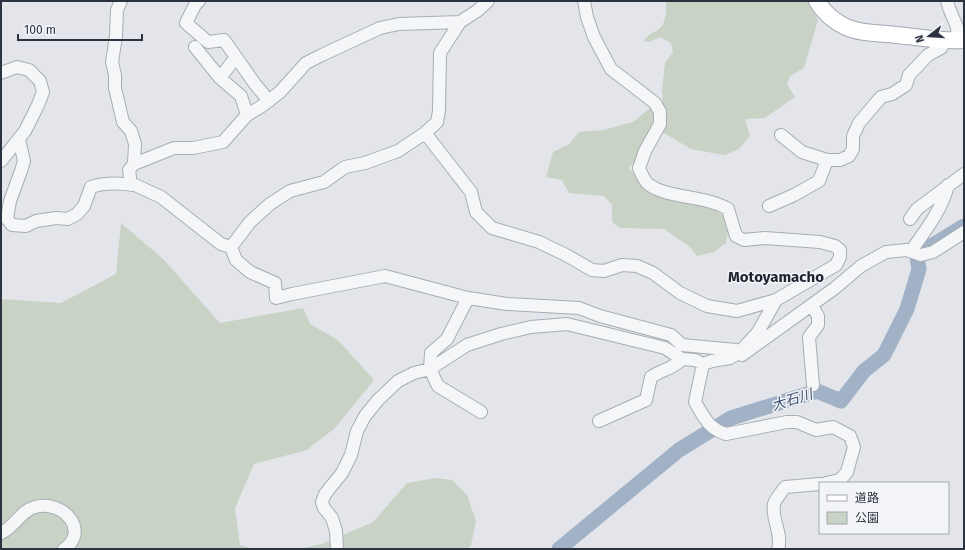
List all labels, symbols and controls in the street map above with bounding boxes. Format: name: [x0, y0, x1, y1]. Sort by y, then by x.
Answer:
scale bar: [18, 16, 142, 42]
north arrow: [909, 16, 949, 56]
text: 100 m: [24, 23, 56, 37]
text: N: [913, 33, 927, 44]
district label: Motoyamacho: [728, 268, 824, 286]
water label: 大石川: [769, 385, 816, 414]
legend: [819, 482, 949, 534]
text: 道路: [855, 491, 879, 505]
text: 公園: [855, 511, 879, 525]

